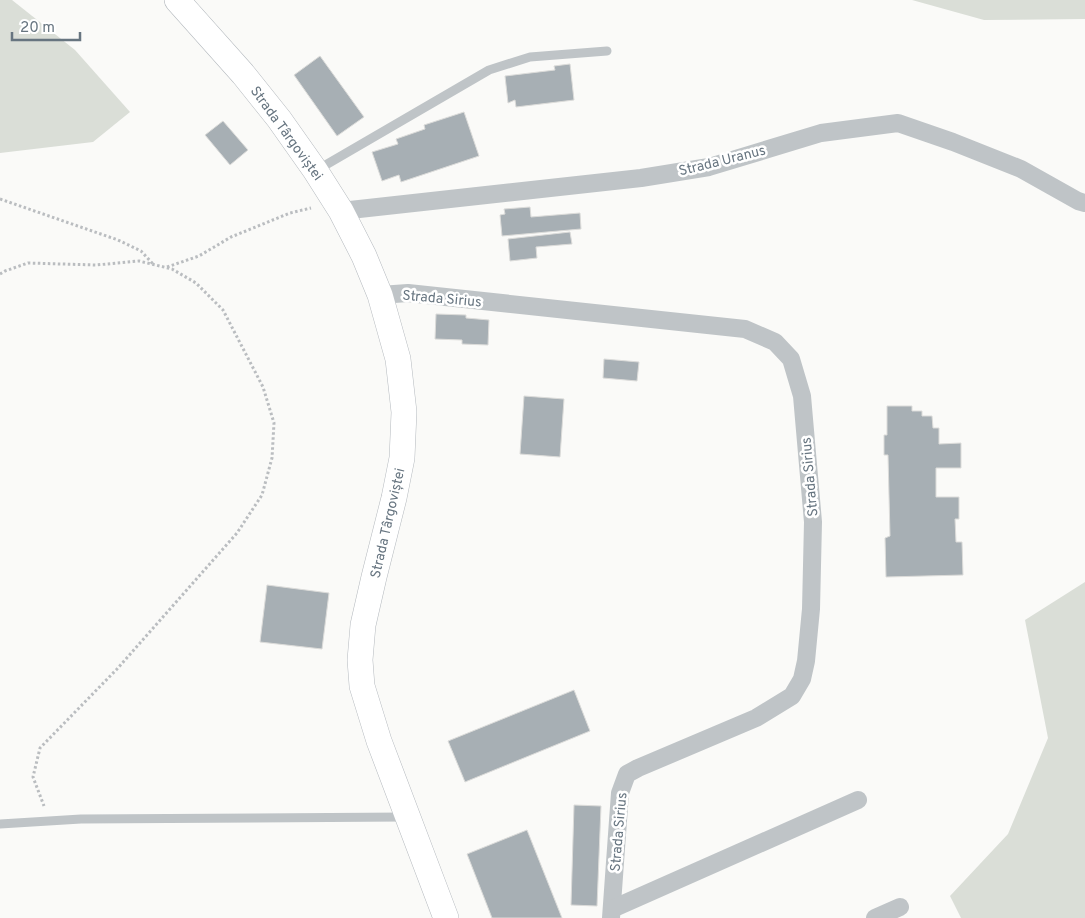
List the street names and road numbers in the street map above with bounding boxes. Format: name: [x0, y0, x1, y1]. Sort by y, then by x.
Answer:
street label: Strada Târgoviștei: [246, 83, 326, 184]
street label: Strada Uranus: [677, 142, 768, 180]
street label: Strada Sirius: [401, 288, 482, 311]
street label: Strada Sirius: [799, 436, 822, 517]
street label: Strada Târgoviștei: [368, 467, 409, 580]
street label: Strada Sirius: [608, 792, 631, 873]

